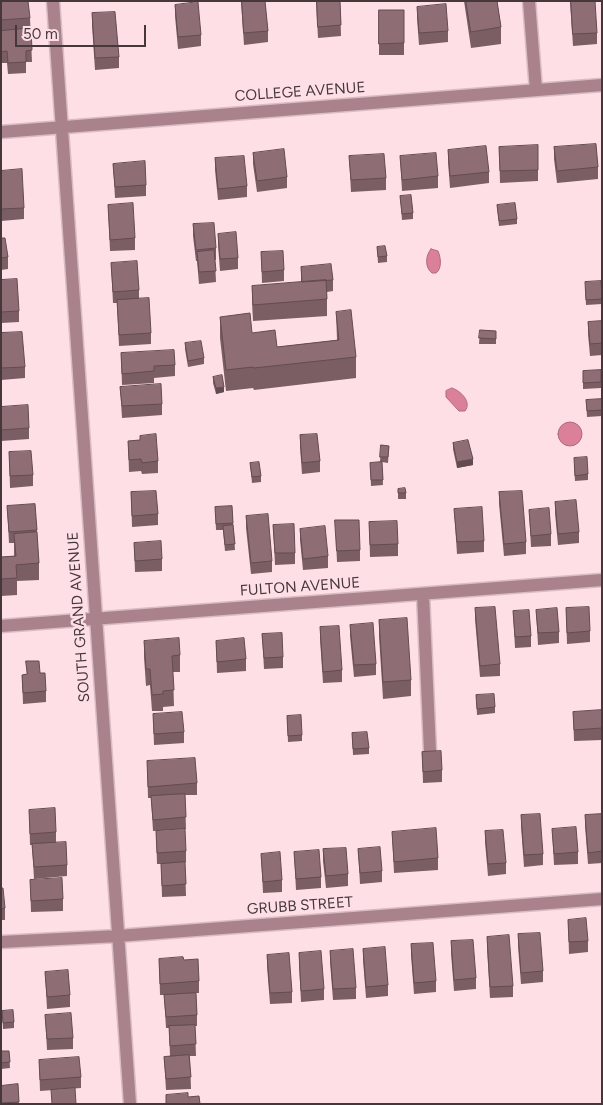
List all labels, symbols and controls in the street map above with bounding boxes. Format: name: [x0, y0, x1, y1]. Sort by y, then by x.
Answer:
scale bar: [18, 15, 149, 47]
text: 50 m: [23, 25, 58, 43]
street label: COLLEGE AVENUE: [234, 78, 366, 106]
street label: SOUTH GRAND AVENUE: [64, 531, 94, 703]
street label: FULTON AVENUE: [239, 574, 361, 600]
street label: GRUBB STREET: [246, 893, 354, 919]

